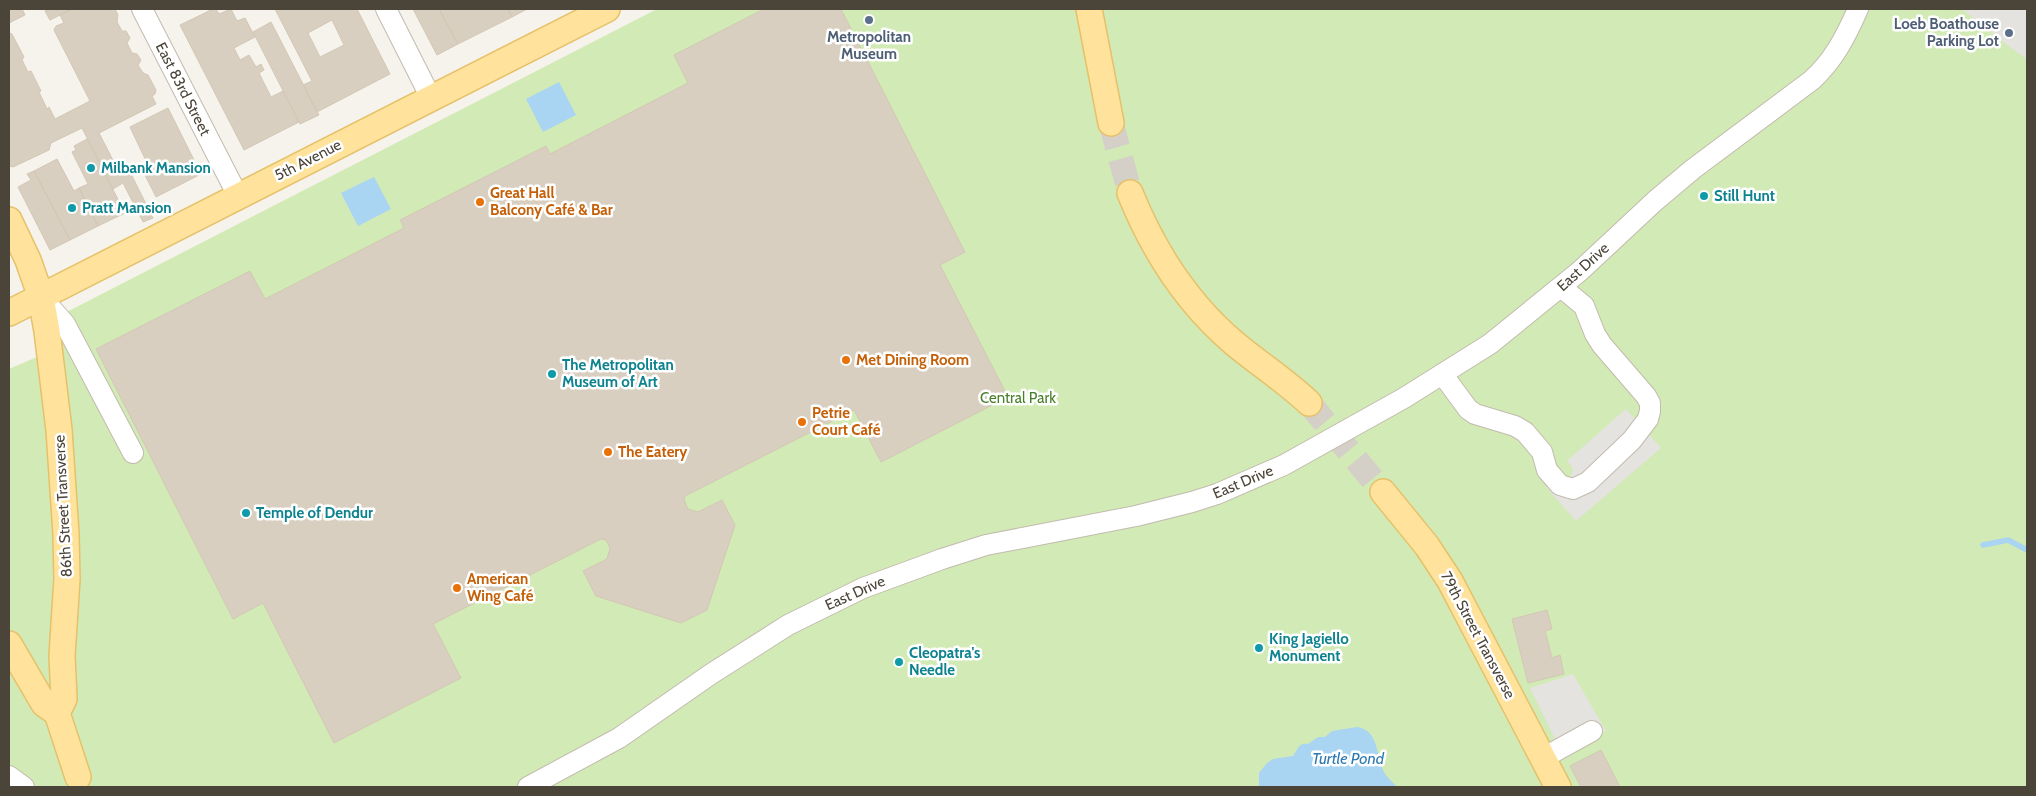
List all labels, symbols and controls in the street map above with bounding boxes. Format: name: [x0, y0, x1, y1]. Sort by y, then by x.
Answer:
marker: Metropolitan Museum: [863, 14, 875, 26]
place label: Loeb Boathouse Parking Lot: [1894, 15, 1999, 50]
marker: Loeb Boathouse Parking Lot: [2003, 27, 2015, 39]
place label: Metropolitan Museum: [827, 28, 911, 63]
street label: East 83rd Street: [152, 39, 214, 139]
street label: 5th Avenue: [272, 135, 345, 184]
place label: Milbank Mansion: [101, 159, 211, 177]
marker: Milbank Mansion: [85, 162, 97, 174]
place label: Great Hall Balcony Café & Bar: [490, 184, 613, 219]
place label: Still Hunt: [1714, 187, 1775, 205]
marker: Still Hunt: [1698, 190, 1710, 202]
marker: Great Hall Balcony Café & Bar: [474, 196, 486, 208]
place label: Pratt Mansion: [82, 199, 172, 217]
marker: Pratt Mansion: [66, 202, 78, 214]
street label: East Drive: [1553, 239, 1613, 295]
place label: Met Dining Room: [856, 351, 969, 369]
marker: Met Dining Room: [840, 354, 852, 366]
place label: The Metropolitan Museum of Art: [562, 356, 674, 391]
marker: The Metropolitan Museum of Art: [546, 368, 558, 380]
park label: Central Park: [980, 389, 1056, 407]
place label: Petrie Court Café: [812, 404, 881, 439]
marker: Petrie Court Café: [796, 416, 808, 428]
street label: 86th Street Transverse: [50, 434, 76, 578]
place label: The Eatery: [618, 443, 688, 461]
marker: The Eatery: [602, 446, 614, 458]
street label: East Drive: [1210, 461, 1276, 503]
place label: Temple of Dendur: [256, 504, 373, 522]
marker: Temple of Dendur: [240, 507, 252, 519]
street label: 79th Street Transverse: [1437, 568, 1519, 702]
place label: American Wing Café: [467, 570, 534, 605]
street label: East Drive: [822, 572, 888, 614]
marker: American Wing Café: [451, 582, 463, 594]
place label: King Jagiello Monument: [1269, 630, 1349, 665]
marker: King Jagiello Monument: [1253, 642, 1265, 654]
place label: Cleopatra's Needle: [909, 644, 980, 679]
marker: Cleopatra's Needle: [893, 656, 905, 668]
water label: Turtle Pond: [1312, 749, 1385, 768]

